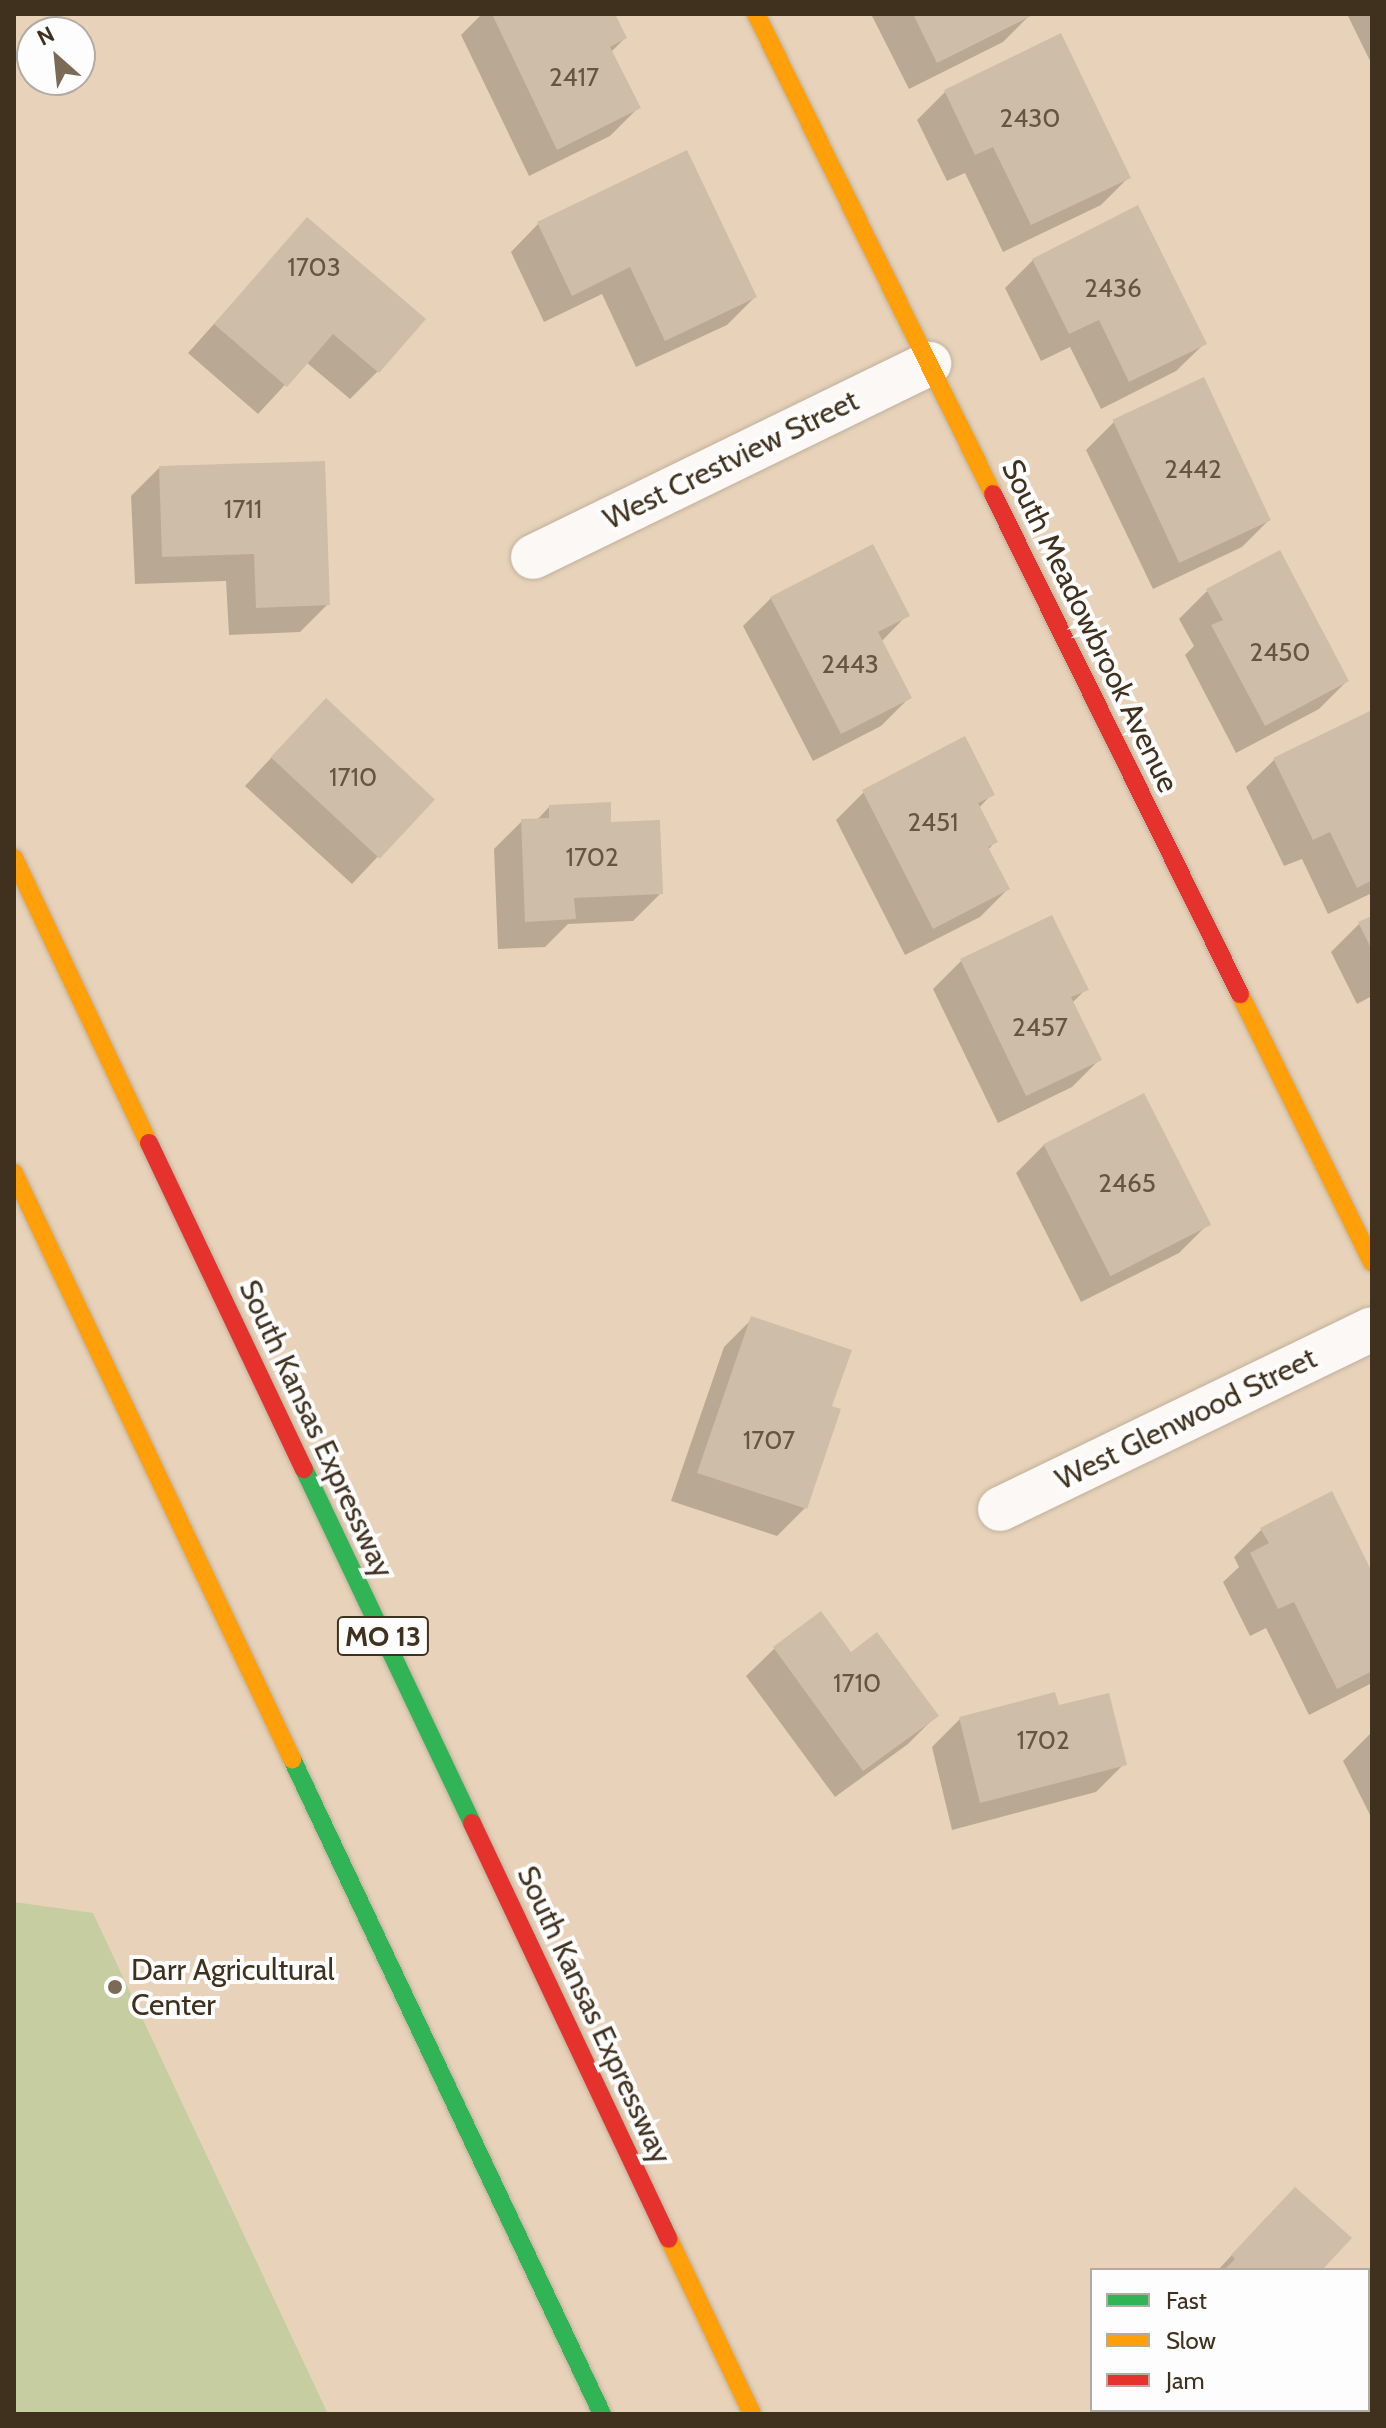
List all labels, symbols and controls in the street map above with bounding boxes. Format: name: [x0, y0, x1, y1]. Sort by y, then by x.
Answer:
north arrow: [16, 16, 96, 96]
text: N: [33, 20, 59, 52]
house number: 2417: [549, 62, 599, 94]
house number: 2430: [1000, 103, 1060, 135]
house number: 1703: [287, 252, 341, 284]
house number: 2436: [1084, 273, 1142, 305]
street label: West Crestview Street: [598, 383, 864, 537]
street label: South Meadowbrook Avenue: [994, 454, 1186, 798]
house number: 2442: [1164, 454, 1222, 486]
house number: 1711: [224, 494, 262, 526]
house number: 2450: [1250, 637, 1310, 669]
house number: 2443: [821, 649, 879, 681]
house number: 1710: [329, 762, 377, 794]
house number: 2451: [907, 807, 959, 839]
house number: 1702: [565, 842, 619, 874]
house number: 2457: [1012, 1012, 1068, 1044]
house number: 2465: [1098, 1168, 1156, 1200]
street label: South Kansas Expressway: [231, 1274, 401, 1584]
street label: West Glenwood Street: [1050, 1340, 1322, 1498]
house number: 1707: [743, 1425, 795, 1457]
road number: MO 13: [335, 1612, 431, 1660]
house number: 1710: [833, 1668, 881, 1700]
house number: 1702: [1016, 1725, 1070, 1757]
street label: South Kansas Expressway: [509, 1860, 679, 2170]
place label: Darr Agricultural Center: [131, 1952, 335, 2022]
marker: Darr Agricultural Center: [106, 1978, 124, 1996]
legend: [1090, 2268, 1370, 2412]
text: Fast: [1166, 2286, 1207, 2315]
text: Slow: [1166, 2326, 1216, 2355]
text: Jam: [1166, 2366, 1204, 2395]

